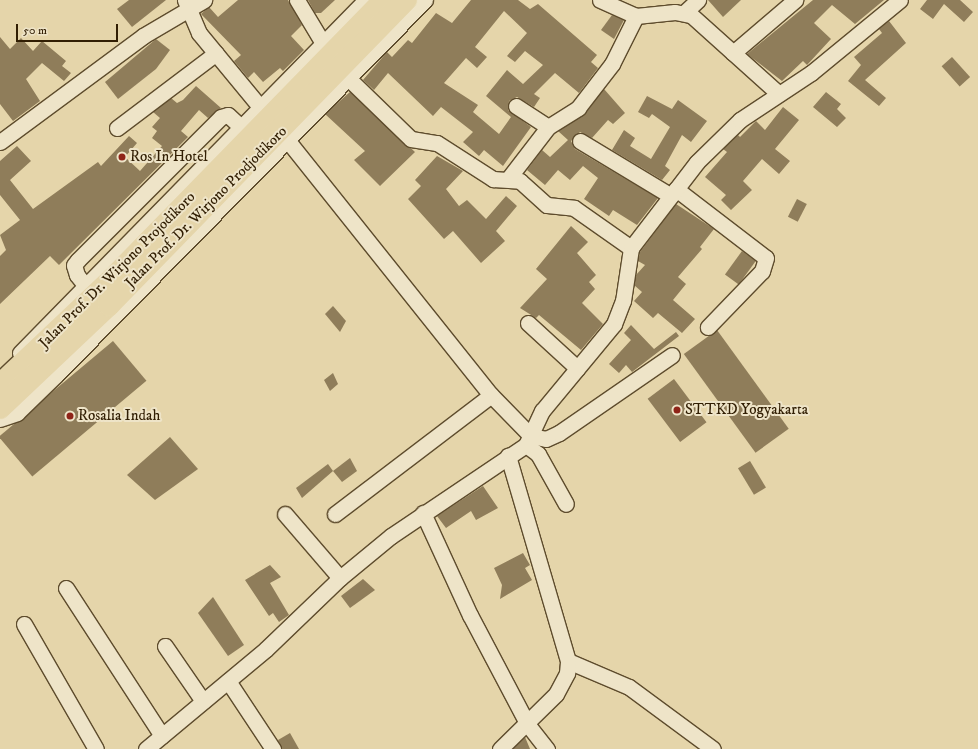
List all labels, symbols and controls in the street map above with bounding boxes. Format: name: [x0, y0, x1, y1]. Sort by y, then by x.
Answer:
scale bar: [18, 16, 120, 42]
text: 50 m: [23, 23, 47, 38]
street label: Jalan Prof. Dr. Wirjono Prodjodikoro: [121, 122, 291, 292]
place label: Ros In Hotel: [130, 148, 208, 166]
marker: Ros In Hotel: [117, 152, 127, 162]
street label: Jalan Prof. Dr. Wirjono Projodikoro: [35, 188, 199, 352]
place label: STTKD Yogyakarta: [685, 401, 808, 419]
marker: STTKD Yogyakarta: [672, 405, 682, 415]
place label: Rosalia Indah: [78, 407, 160, 425]
marker: Rosalia Indah: [65, 411, 75, 421]

